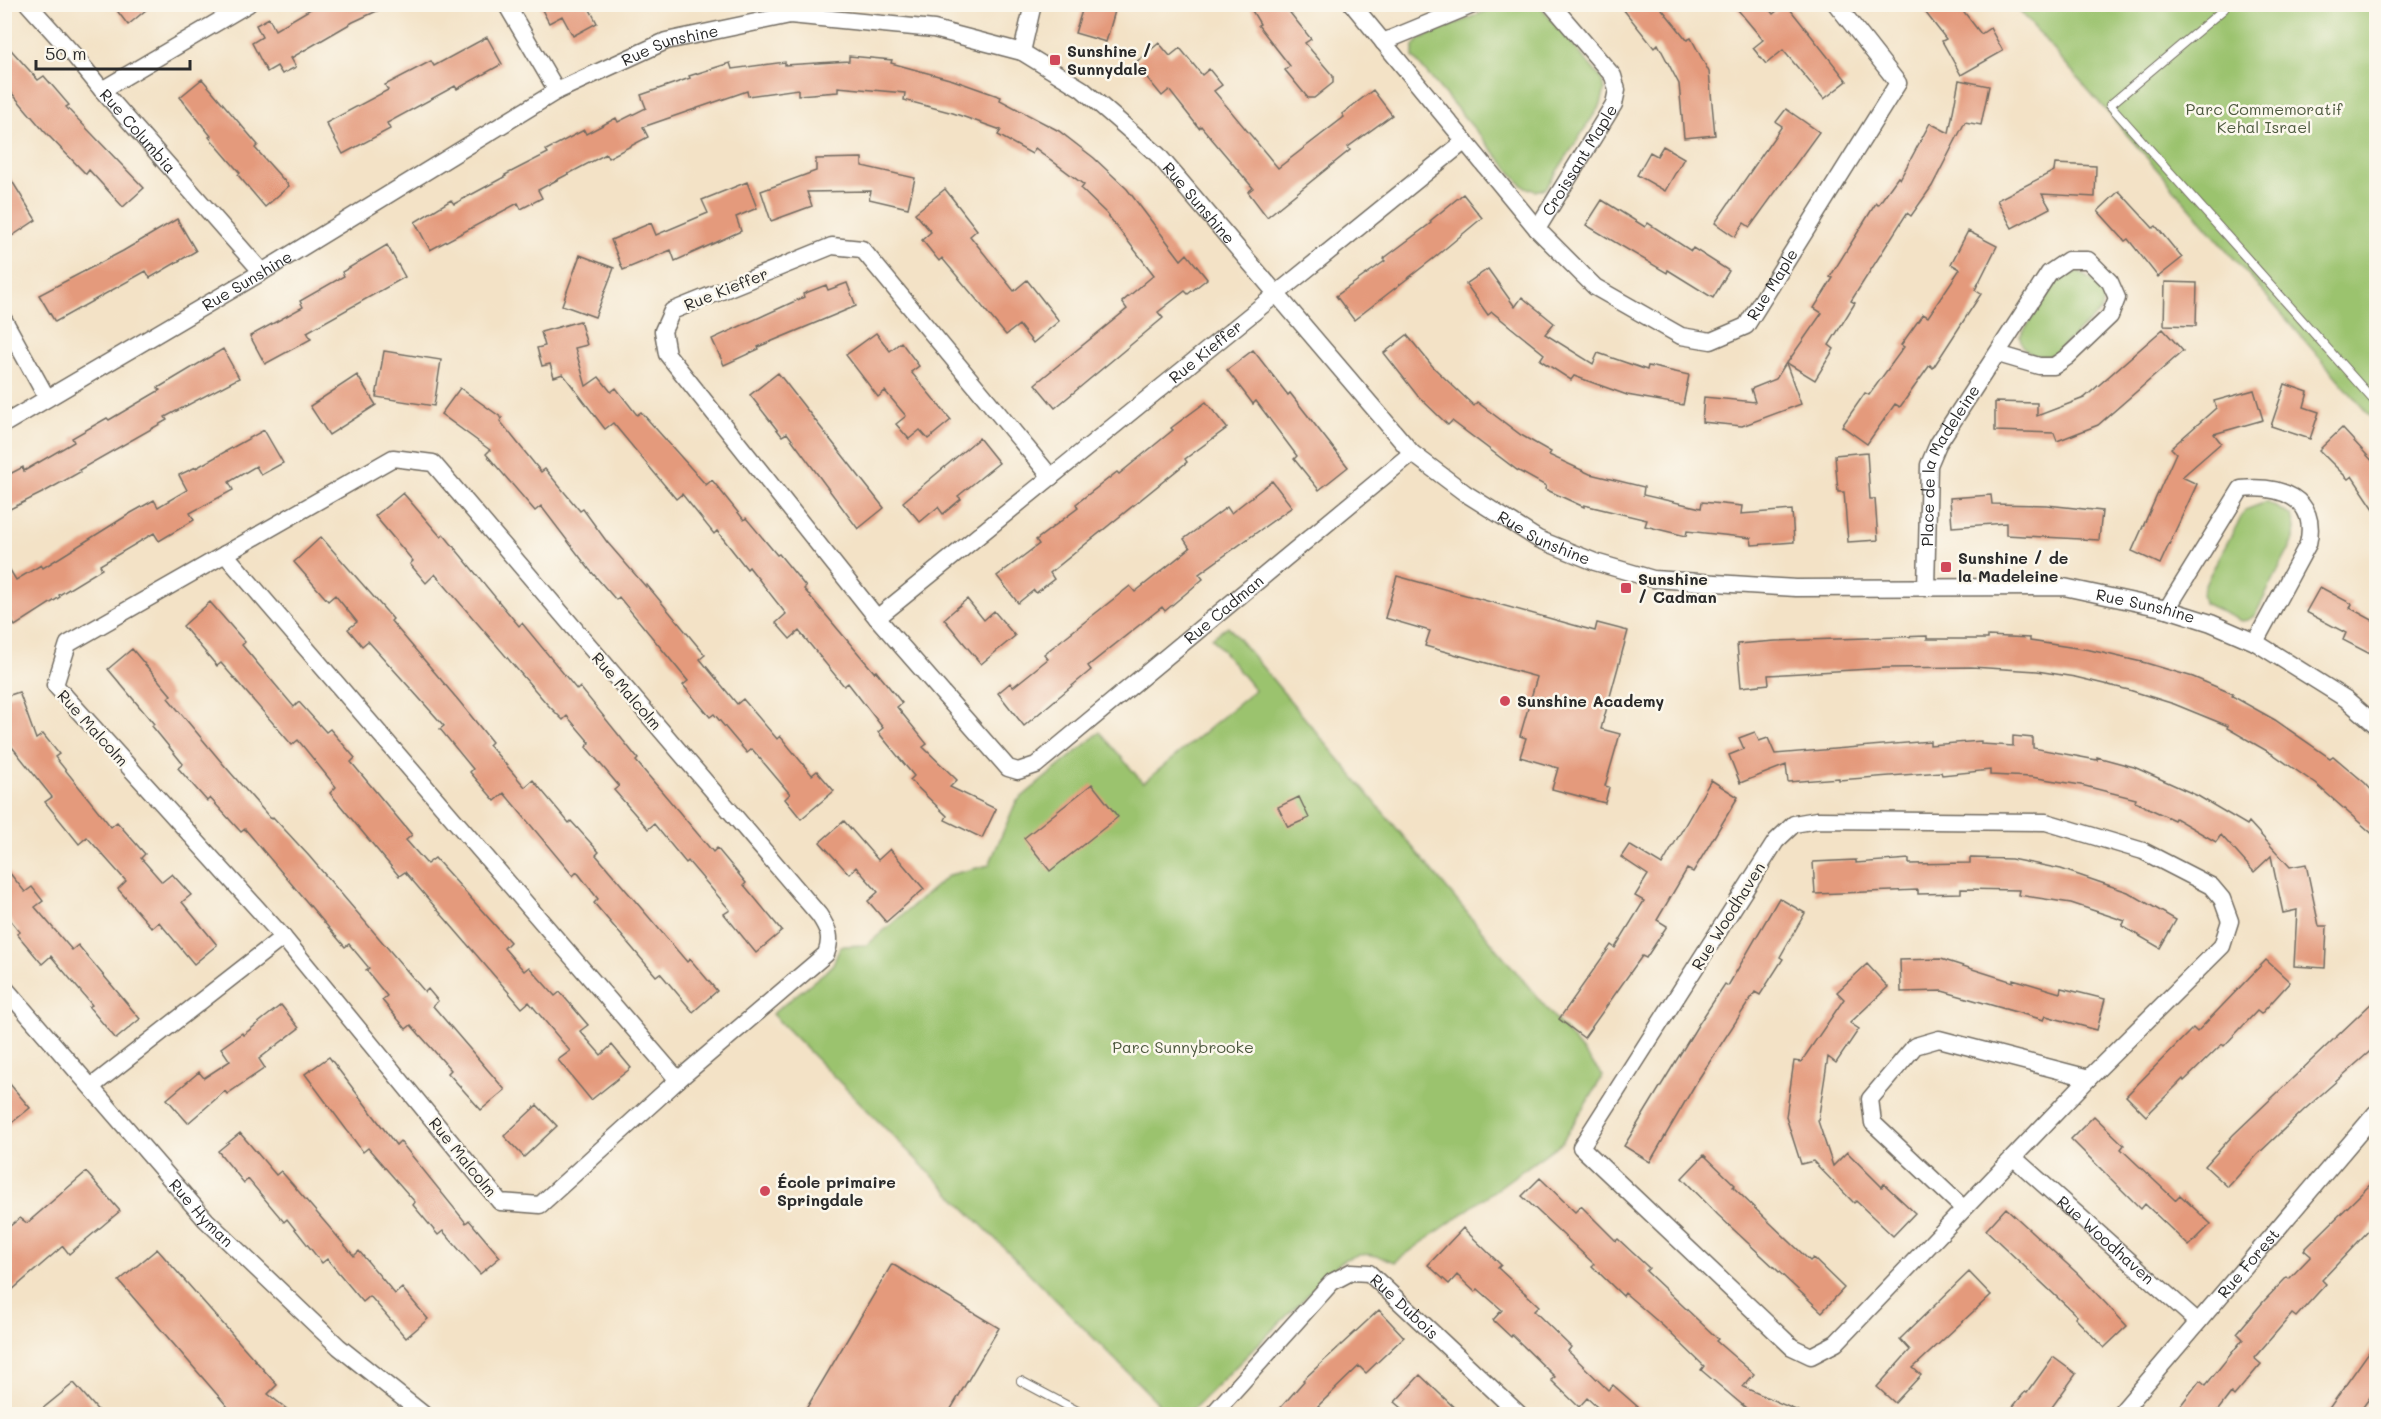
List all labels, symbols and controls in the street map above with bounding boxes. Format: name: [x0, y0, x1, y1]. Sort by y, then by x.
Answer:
street label: Rue Sunshine: [618, 19, 720, 70]
scale bar: [36, 33, 190, 71]
place label: Sunshine / Sunnydale: [1067, 40, 1152, 79]
text: 50 m: [45, 41, 87, 65]
marker: Sunshine / Sunnydale: [1048, 53, 1062, 67]
street label: Rue Columbia: [96, 84, 181, 177]
park label: Parc Commemoratif Kehal Israel: [2185, 98, 2343, 137]
street label: Croissant Maple: [1537, 100, 1621, 219]
street label: Rue Sunshine: [1158, 157, 1240, 248]
street label: Rue Maple: [1741, 244, 1802, 324]
street label: Rue Sunshine: [198, 245, 295, 315]
street label: Rue Kieffer: [681, 262, 771, 315]
street label: Rue Kieffer: [1164, 315, 1246, 387]
street label: Place de la Madeleine: [1916, 380, 1984, 547]
street label: Rue Sunshine: [1494, 505, 1594, 569]
place label: Sunshine / de la Madeleine: [1958, 547, 2068, 586]
marker: Sunshine / de la Madeleine: [1939, 560, 1953, 574]
place label: Sunshine / Cadman: [1638, 568, 1717, 607]
street label: Rue Cadman: [1179, 570, 1267, 648]
marker: Sunshine / Cadman: [1619, 581, 1633, 595]
street label: Rue Sunshine: [2094, 583, 2198, 627]
street label: Rue Malcolm: [588, 647, 667, 734]
street label: Rue Malcolm: [53, 685, 133, 771]
place label: Sunshine Academy: [1517, 690, 1665, 711]
marker: Sunshine Academy: [1498, 694, 1512, 708]
street label: Rue Woodhaven: [1686, 858, 1769, 974]
park label: Parc Sunnybrooke: [1112, 1036, 1254, 1057]
street label: Rue Malcolm: [425, 1113, 502, 1201]
place label: École primaire Springdale: [777, 1171, 896, 1210]
street label: Rue Hyman: [165, 1174, 238, 1251]
marker: École primaire Springdale: [758, 1184, 772, 1198]
street label: Rue Woodhaven: [2053, 1191, 2159, 1288]
street label: Rue Forest: [2212, 1224, 2284, 1302]
street label: Rue Dubois: [1366, 1269, 1443, 1343]

